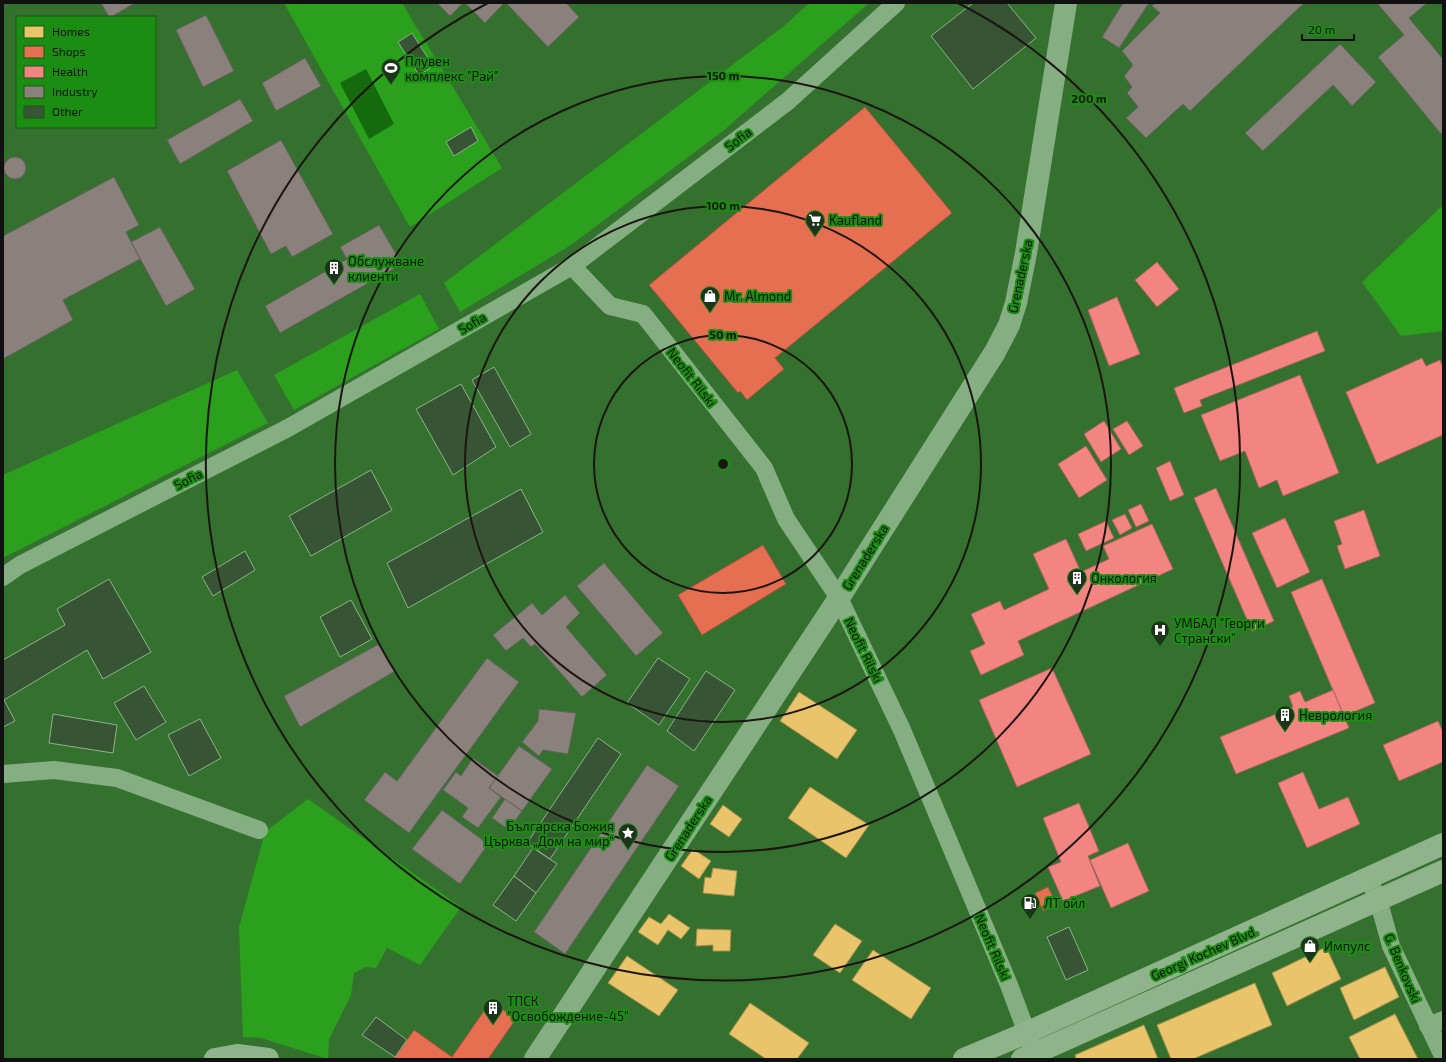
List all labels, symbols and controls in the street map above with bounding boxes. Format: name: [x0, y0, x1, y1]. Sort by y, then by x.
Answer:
legend: [16, 16, 156, 128]
scale bar: [1302, 16, 1354, 42]
text: 20 m: [1308, 22, 1335, 36]
text: Homes: [52, 24, 90, 38]
text: Shops: [52, 44, 86, 58]
place label: Плувен комплекс "Рай": [405, 53, 498, 84]
sports icon: Плувен комплекс "Рай": [380, 57, 402, 85]
text: Health: [52, 64, 88, 78]
text: 150 m: [707, 68, 739, 82]
text: Industry: [52, 84, 98, 98]
text: 200 m: [1071, 91, 1107, 105]
text: Other: [52, 104, 83, 118]
street label: Sofia: [721, 124, 755, 154]
text: 100 m: [706, 198, 740, 212]
supermarket icon: Kaufland: [804, 209, 826, 237]
place label: Kaufland: [829, 212, 882, 228]
street label: Grenaderska: [1004, 238, 1036, 314]
place label: Обслужване клиенти: [348, 253, 424, 284]
building icon: Обслужване клиенти: [323, 257, 345, 285]
shop icon: Mr. Almond: [699, 285, 721, 313]
place label: Mr. Almond: [724, 288, 791, 304]
street label: Sofia: [455, 309, 489, 337]
text: 50 m: [709, 327, 737, 341]
street label: Neofit Rilski: [664, 344, 720, 410]
centre of rings: [716, 457, 730, 471]
street label: Sofia: [171, 465, 205, 493]
street label: Grenaderska: [838, 521, 892, 593]
building icon: Онкология: [1066, 567, 1088, 595]
place label: Онкология: [1091, 570, 1157, 586]
street label: Neofit Rilski: [841, 615, 887, 685]
place label: УМБАЛ "Георги Странски": [1174, 615, 1265, 646]
hospital icon: УМБАЛ "Георги Странски": [1149, 619, 1171, 647]
building icon: Неврология: [1274, 704, 1296, 732]
place label: Неврология: [1299, 707, 1372, 723]
street label: Grenaderska: [661, 792, 715, 864]
place label: Българска Божия Църква „Дом на мир“: [484, 818, 614, 849]
place icon: Българска Божия Църква „Дом на мир“: [617, 822, 639, 850]
fuel station icon: ЛТ ойл: [1019, 892, 1041, 920]
place label: ЛТ ойл: [1044, 895, 1085, 911]
street label: Neofit Rilski: [972, 911, 1014, 983]
street label: Georgi Kochev Blvd.: [1148, 922, 1260, 984]
street label: G. Benkovski: [1381, 931, 1425, 1005]
shop icon: Импулс: [1299, 935, 1321, 963]
place label: Импулс: [1324, 938, 1370, 954]
place label: ТПСК "Освобождение-45": [507, 993, 629, 1024]
building icon: ТПСК "Освобождение-45": [482, 997, 504, 1025]

